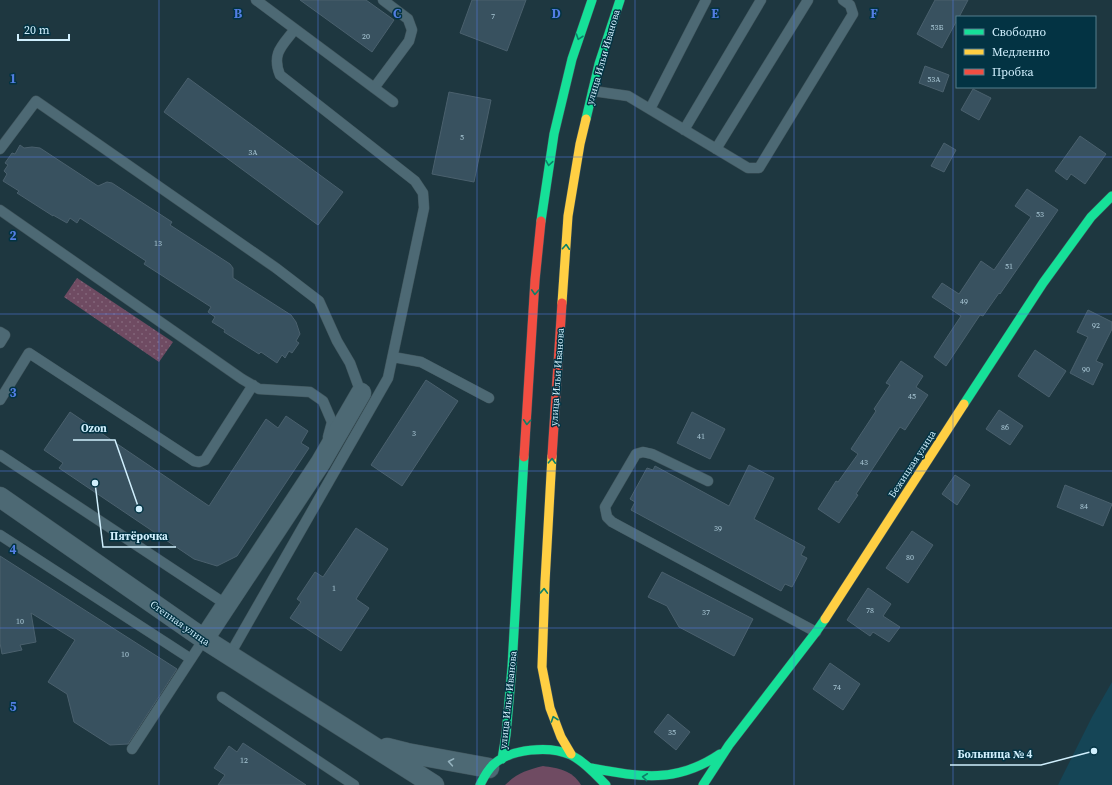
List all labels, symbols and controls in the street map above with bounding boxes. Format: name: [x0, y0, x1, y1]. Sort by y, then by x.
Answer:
text: B: [234, 5, 243, 22]
text: C: [393, 5, 401, 22]
text: D: [551, 5, 561, 22]
text: E: [711, 5, 719, 22]
text: F: [870, 5, 878, 22]
street label: улица Ильи Иванова: [583, 7, 623, 106]
house number: 7: [491, 11, 495, 22]
scale bar: [18, 16, 69, 42]
legend: [956, 16, 1096, 88]
text: 20 m: [24, 22, 50, 38]
house number: 53Б: [931, 22, 944, 33]
text: Свободно: [992, 24, 1047, 40]
house number: 20: [362, 31, 370, 42]
one-way arrow: [576, 33, 584, 40]
text: Медленно: [992, 44, 1050, 60]
text: Пробка: [992, 64, 1035, 80]
text: 1: [9, 70, 17, 87]
house number: 53А: [927, 74, 941, 85]
house number: 5: [460, 132, 464, 143]
house number: 3А: [248, 147, 258, 158]
one-way arrow: [545, 160, 554, 166]
house number: 53: [1036, 209, 1044, 220]
text: 2: [9, 227, 17, 244]
house number: 13: [154, 238, 162, 249]
one-way arrow: [562, 244, 571, 250]
house number: 51: [1005, 261, 1013, 272]
one-way arrow: [530, 289, 539, 295]
house number: 49: [960, 296, 968, 307]
house number: 92: [1092, 320, 1100, 331]
street label: улица Ильи Иванова: [547, 327, 567, 426]
house number: 90: [1082, 364, 1090, 375]
text: 3: [9, 384, 17, 401]
house number: 45: [908, 391, 916, 402]
callout: Ozon: [73, 417, 115, 440]
one-way arrow: [522, 419, 531, 425]
text: Ozon: [81, 421, 107, 436]
house number: 86: [1001, 422, 1009, 433]
street label: Бежицкая улица: [885, 427, 939, 500]
house number: 3: [412, 428, 416, 439]
house number: 41: [697, 431, 705, 442]
house number: 43: [860, 457, 868, 468]
one-way arrow: [547, 458, 556, 464]
house number: 84: [1080, 501, 1088, 512]
house number: 39: [714, 523, 722, 534]
callout: Пятёрочка: [103, 524, 176, 547]
text: Пятёрочка: [110, 529, 168, 544]
text: 4: [9, 541, 17, 558]
house number: 80: [906, 552, 914, 563]
house number: 1: [332, 583, 336, 594]
one-way arrow: [540, 588, 549, 594]
street label: Степная улица: [148, 598, 213, 649]
house number: 78: [866, 605, 874, 616]
house number: 37: [702, 607, 710, 618]
house number: 10: [16, 616, 24, 627]
house number: 10: [121, 649, 129, 660]
street label: улица Ильи Иванова: [496, 650, 520, 750]
house number: 74: [833, 682, 841, 693]
text: 5: [9, 698, 17, 715]
one-way arrow: [551, 716, 559, 723]
house number: 35: [668, 727, 676, 738]
callout: Больница № 4: [950, 742, 1041, 765]
text: Больница № 4: [958, 747, 1032, 762]
house number: 12: [240, 755, 248, 766]
one-way arrow: [447, 758, 454, 767]
one-way arrow: [642, 773, 648, 782]

